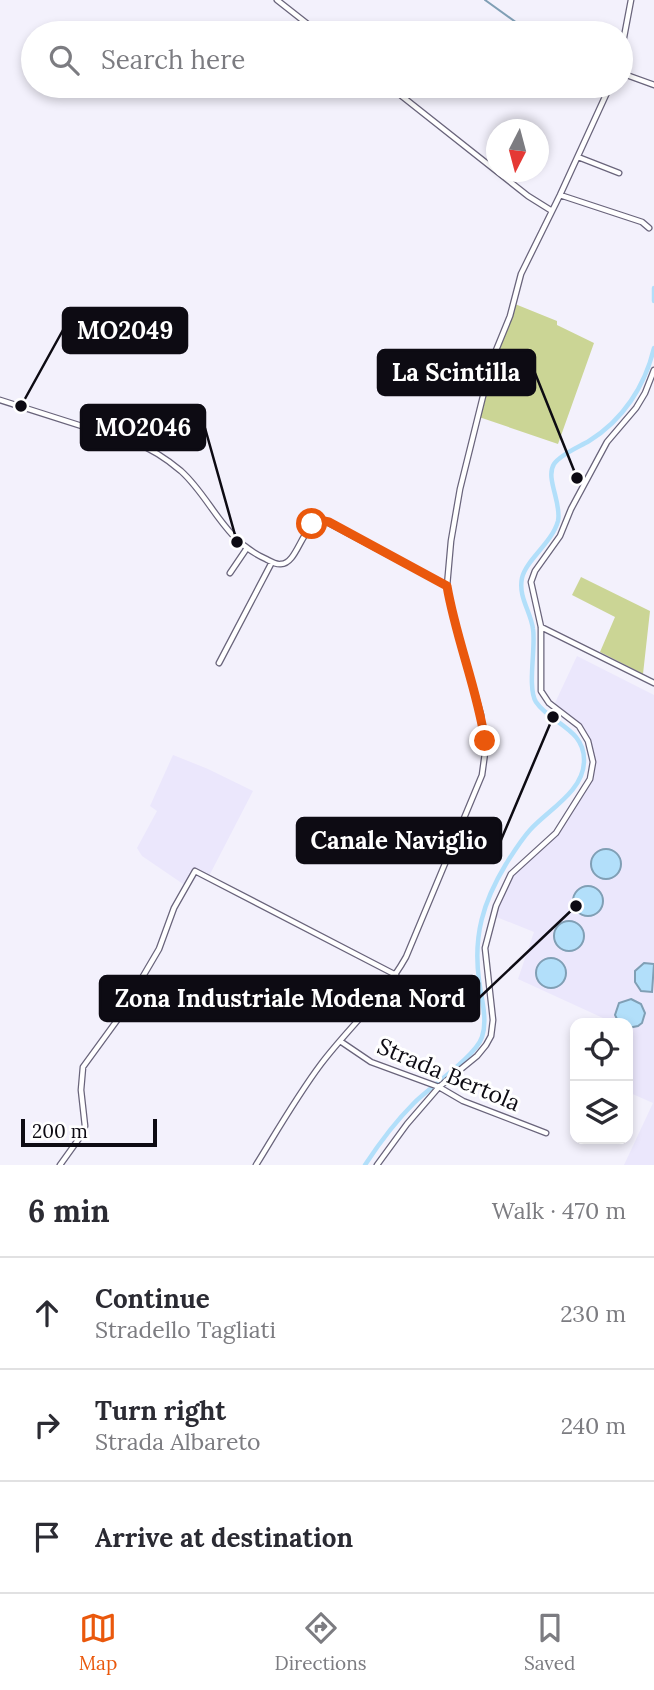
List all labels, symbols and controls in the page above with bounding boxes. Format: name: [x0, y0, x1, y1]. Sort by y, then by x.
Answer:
search box: [21, 21, 633, 98]
icon: search: [45, 41, 83, 79]
text: Search here: [101, 43, 245, 76]
north arrow: [486, 119, 549, 182]
callout: MO2049: [63, 308, 187, 353]
text: MO2049: [77, 315, 173, 346]
callout: La Scintilla: [378, 350, 535, 395]
text: La Scintilla: [392, 357, 521, 388]
callout: MO2046: [81, 405, 205, 450]
text: MO2046: [95, 412, 191, 443]
route start: [296, 508, 327, 539]
route end: [469, 725, 500, 756]
callout: Canale Naviglio: [297, 818, 501, 863]
text: Canale Naviglio: [311, 825, 487, 856]
callout: Zona Industriale Modena Nord: [100, 976, 479, 1021]
text: Zona Industriale Modena Nord: [115, 983, 465, 1014]
map controls: [570, 1018, 633, 1144]
button: locate: [570, 1018, 633, 1081]
street label: Strada Bertola: [373, 1031, 525, 1117]
button: layers: [570, 1081, 633, 1144]
scale bar: [21, 1116, 158, 1148]
text: 200 m: [32, 1119, 88, 1143]
text: 6 min: [28, 1192, 110, 1230]
text: Walk · 470 m: [492, 1196, 626, 1225]
text: Continue: [95, 1282, 210, 1315]
icon: ahead: [28, 1294, 66, 1332]
text: 230 m: [560, 1299, 626, 1328]
text: Stradello Tagliati: [95, 1315, 276, 1344]
text: Turn right: [95, 1394, 226, 1427]
icon: right: [28, 1406, 66, 1444]
text: 240 m: [561, 1411, 626, 1440]
text: Strada Albareto: [95, 1427, 261, 1456]
icon: arrive: [28, 1518, 66, 1556]
text: Arrive at destination: [95, 1521, 353, 1554]
tab: Map: [79, 1609, 117, 1675]
tab: Directions: [275, 1609, 367, 1675]
tab: Saved: [524, 1609, 575, 1675]

